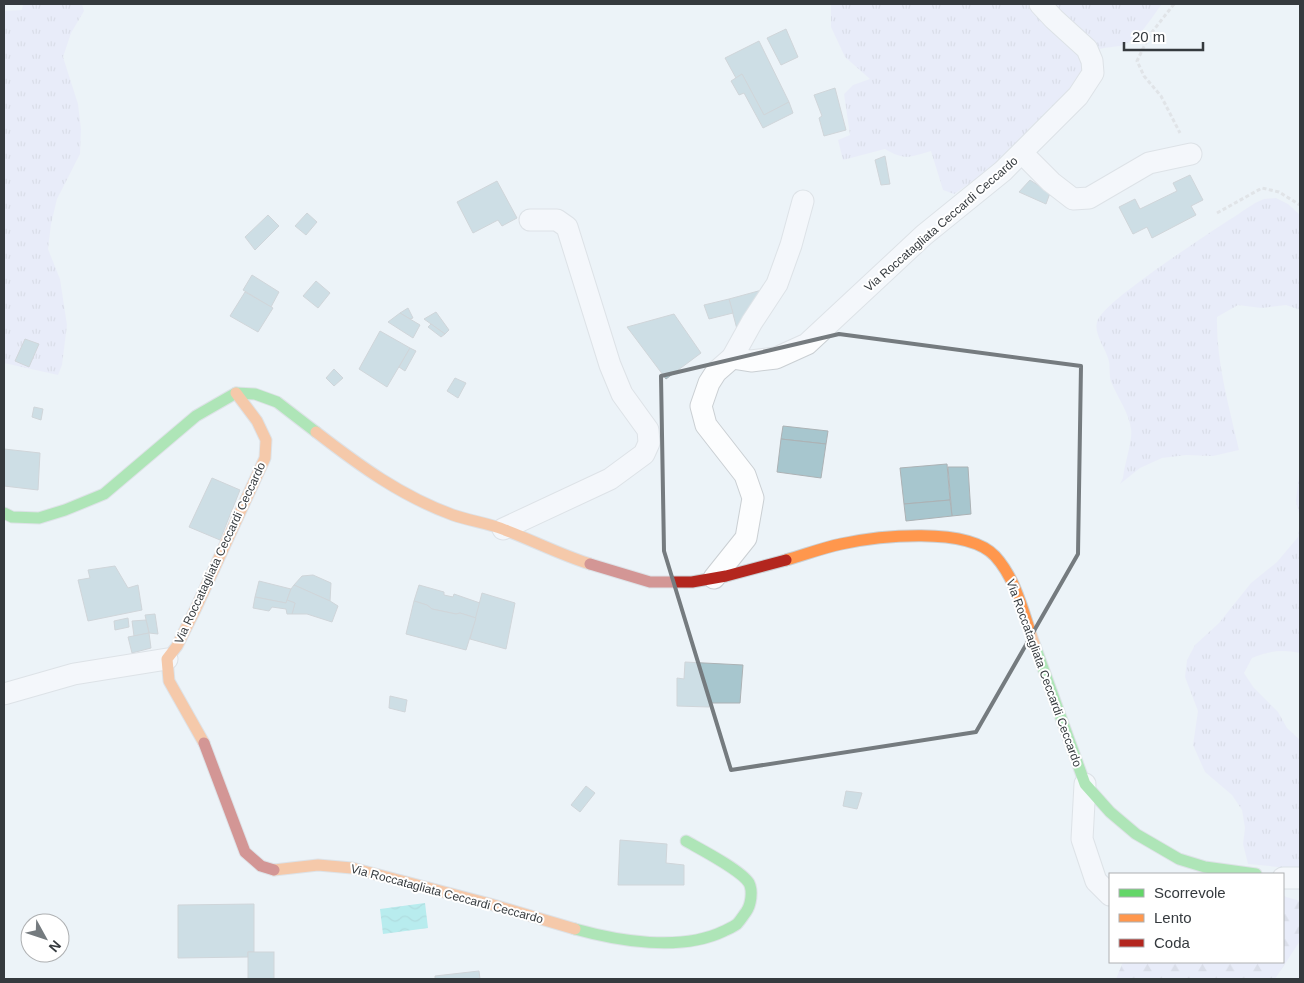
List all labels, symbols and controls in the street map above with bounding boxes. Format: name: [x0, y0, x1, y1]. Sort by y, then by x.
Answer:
scale bar: [1124, 20, 1203, 52]
text: 20 m: [1132, 28, 1165, 45]
street label: Via Roccatagliata Ceccardi Ceccardo: [861, 153, 1021, 294]
street label: Via Roccatagliata Ceccardi Ceccardo: [172, 460, 268, 646]
street label: Via Roccatagliata Ceccardi Ceccardo: [1003, 577, 1085, 769]
street label: Via Roccatagliata Ceccardi Ceccardo: [349, 862, 545, 927]
legend: [1109, 873, 1284, 963]
text: Scorrevole: [1154, 884, 1226, 901]
text: Lento: [1154, 909, 1192, 926]
north arrow: [20, 913, 70, 963]
text: Coda: [1154, 934, 1191, 951]
text: N: [46, 937, 64, 955]

